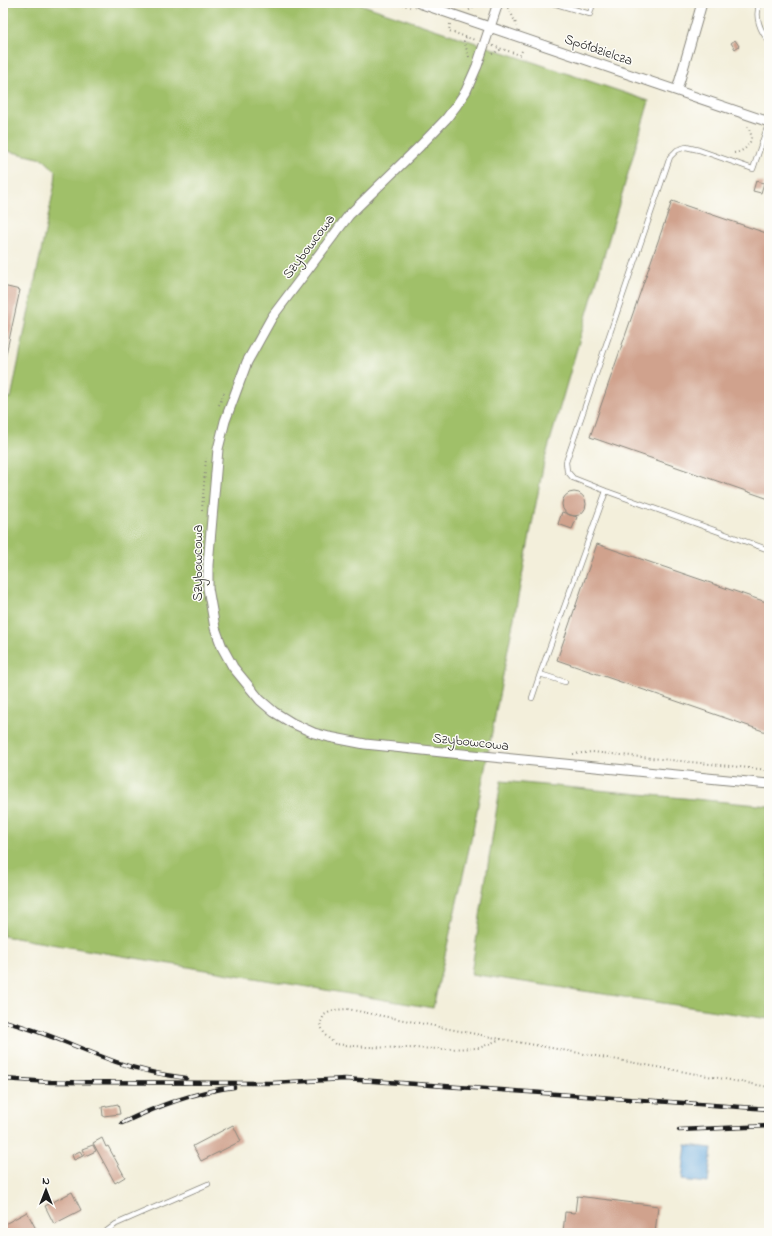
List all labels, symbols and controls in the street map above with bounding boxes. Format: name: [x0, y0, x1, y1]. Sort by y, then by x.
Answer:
street label: Spółdzielcza: [561, 29, 636, 72]
street label: Szybowcowa: [278, 210, 341, 284]
street label: Szybowcowa: [188, 525, 210, 601]
street label: Szybowcowa: [432, 728, 510, 758]
north arrow: [26, 1170, 66, 1210]
text: N: [42, 1173, 50, 1189]

